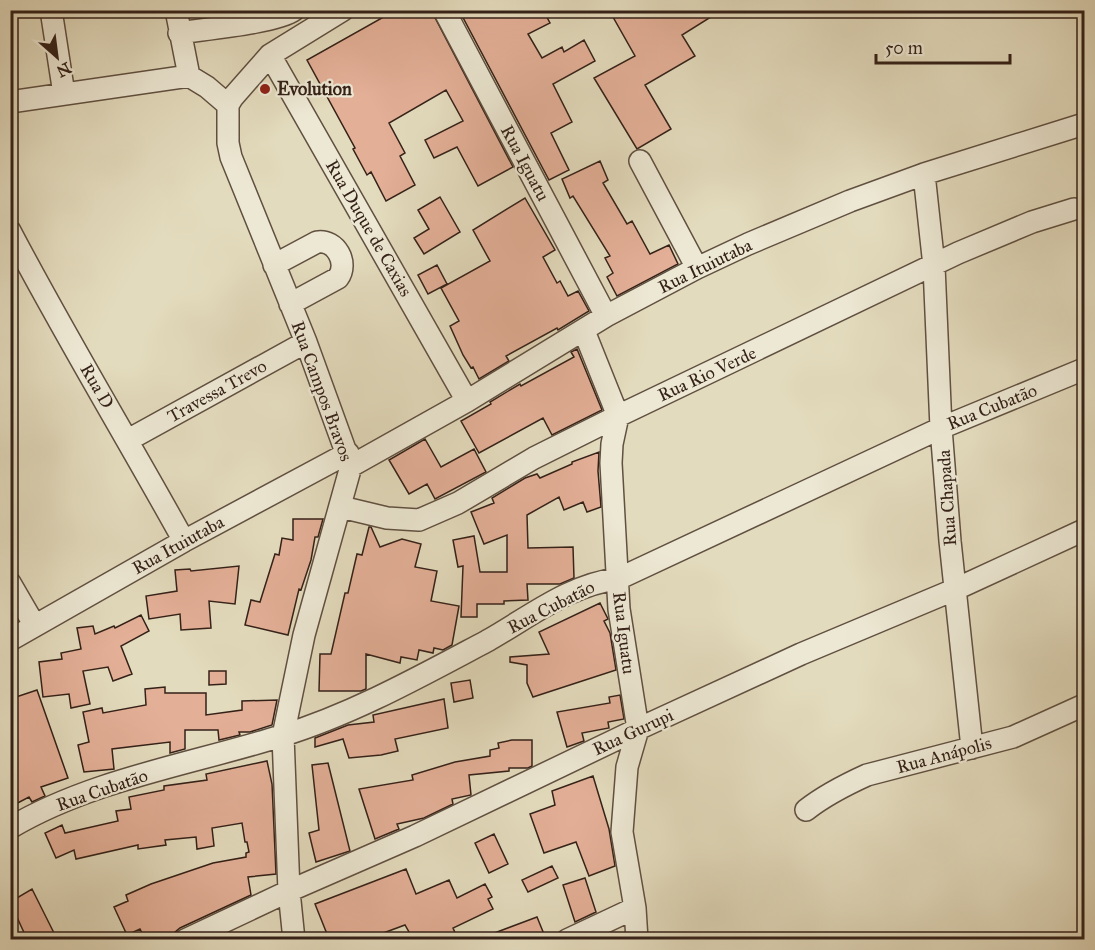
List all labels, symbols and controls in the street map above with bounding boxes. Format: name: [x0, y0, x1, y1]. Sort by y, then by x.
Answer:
north arrow: [27, 27, 87, 87]
scale bar: [876, 27, 1010, 65]
text: 50 m: [885, 37, 923, 59]
text: N: [53, 58, 74, 82]
place label: Evolution: [277, 78, 352, 100]
marker: Evolution: [258, 82, 272, 96]
street label: Rua Iguatu: [495, 121, 554, 206]
street label: Rua Duque de Caxias: [320, 156, 417, 301]
street label: Rua Ituiutaba: [655, 234, 756, 298]
street label: Rua Campos Bravos: [286, 318, 358, 464]
street label: Rua Rio Verde: [654, 342, 760, 406]
street label: Travessa Trevo: [163, 355, 271, 427]
street label: Rua D: [76, 360, 118, 412]
street label: Rua Cubatão: [944, 379, 1040, 435]
street label: Rua Chapada: [933, 449, 961, 547]
street label: Rua Ituiutaba: [128, 511, 228, 579]
street label: Rua Cubatão: [504, 576, 598, 638]
street label: Rua Iguatu: [607, 591, 640, 676]
street label: Rua Gurupi: [589, 704, 677, 760]
street label: Rua Anápolis: [894, 732, 994, 778]
street label: Rua Cubatão: [54, 764, 150, 816]

